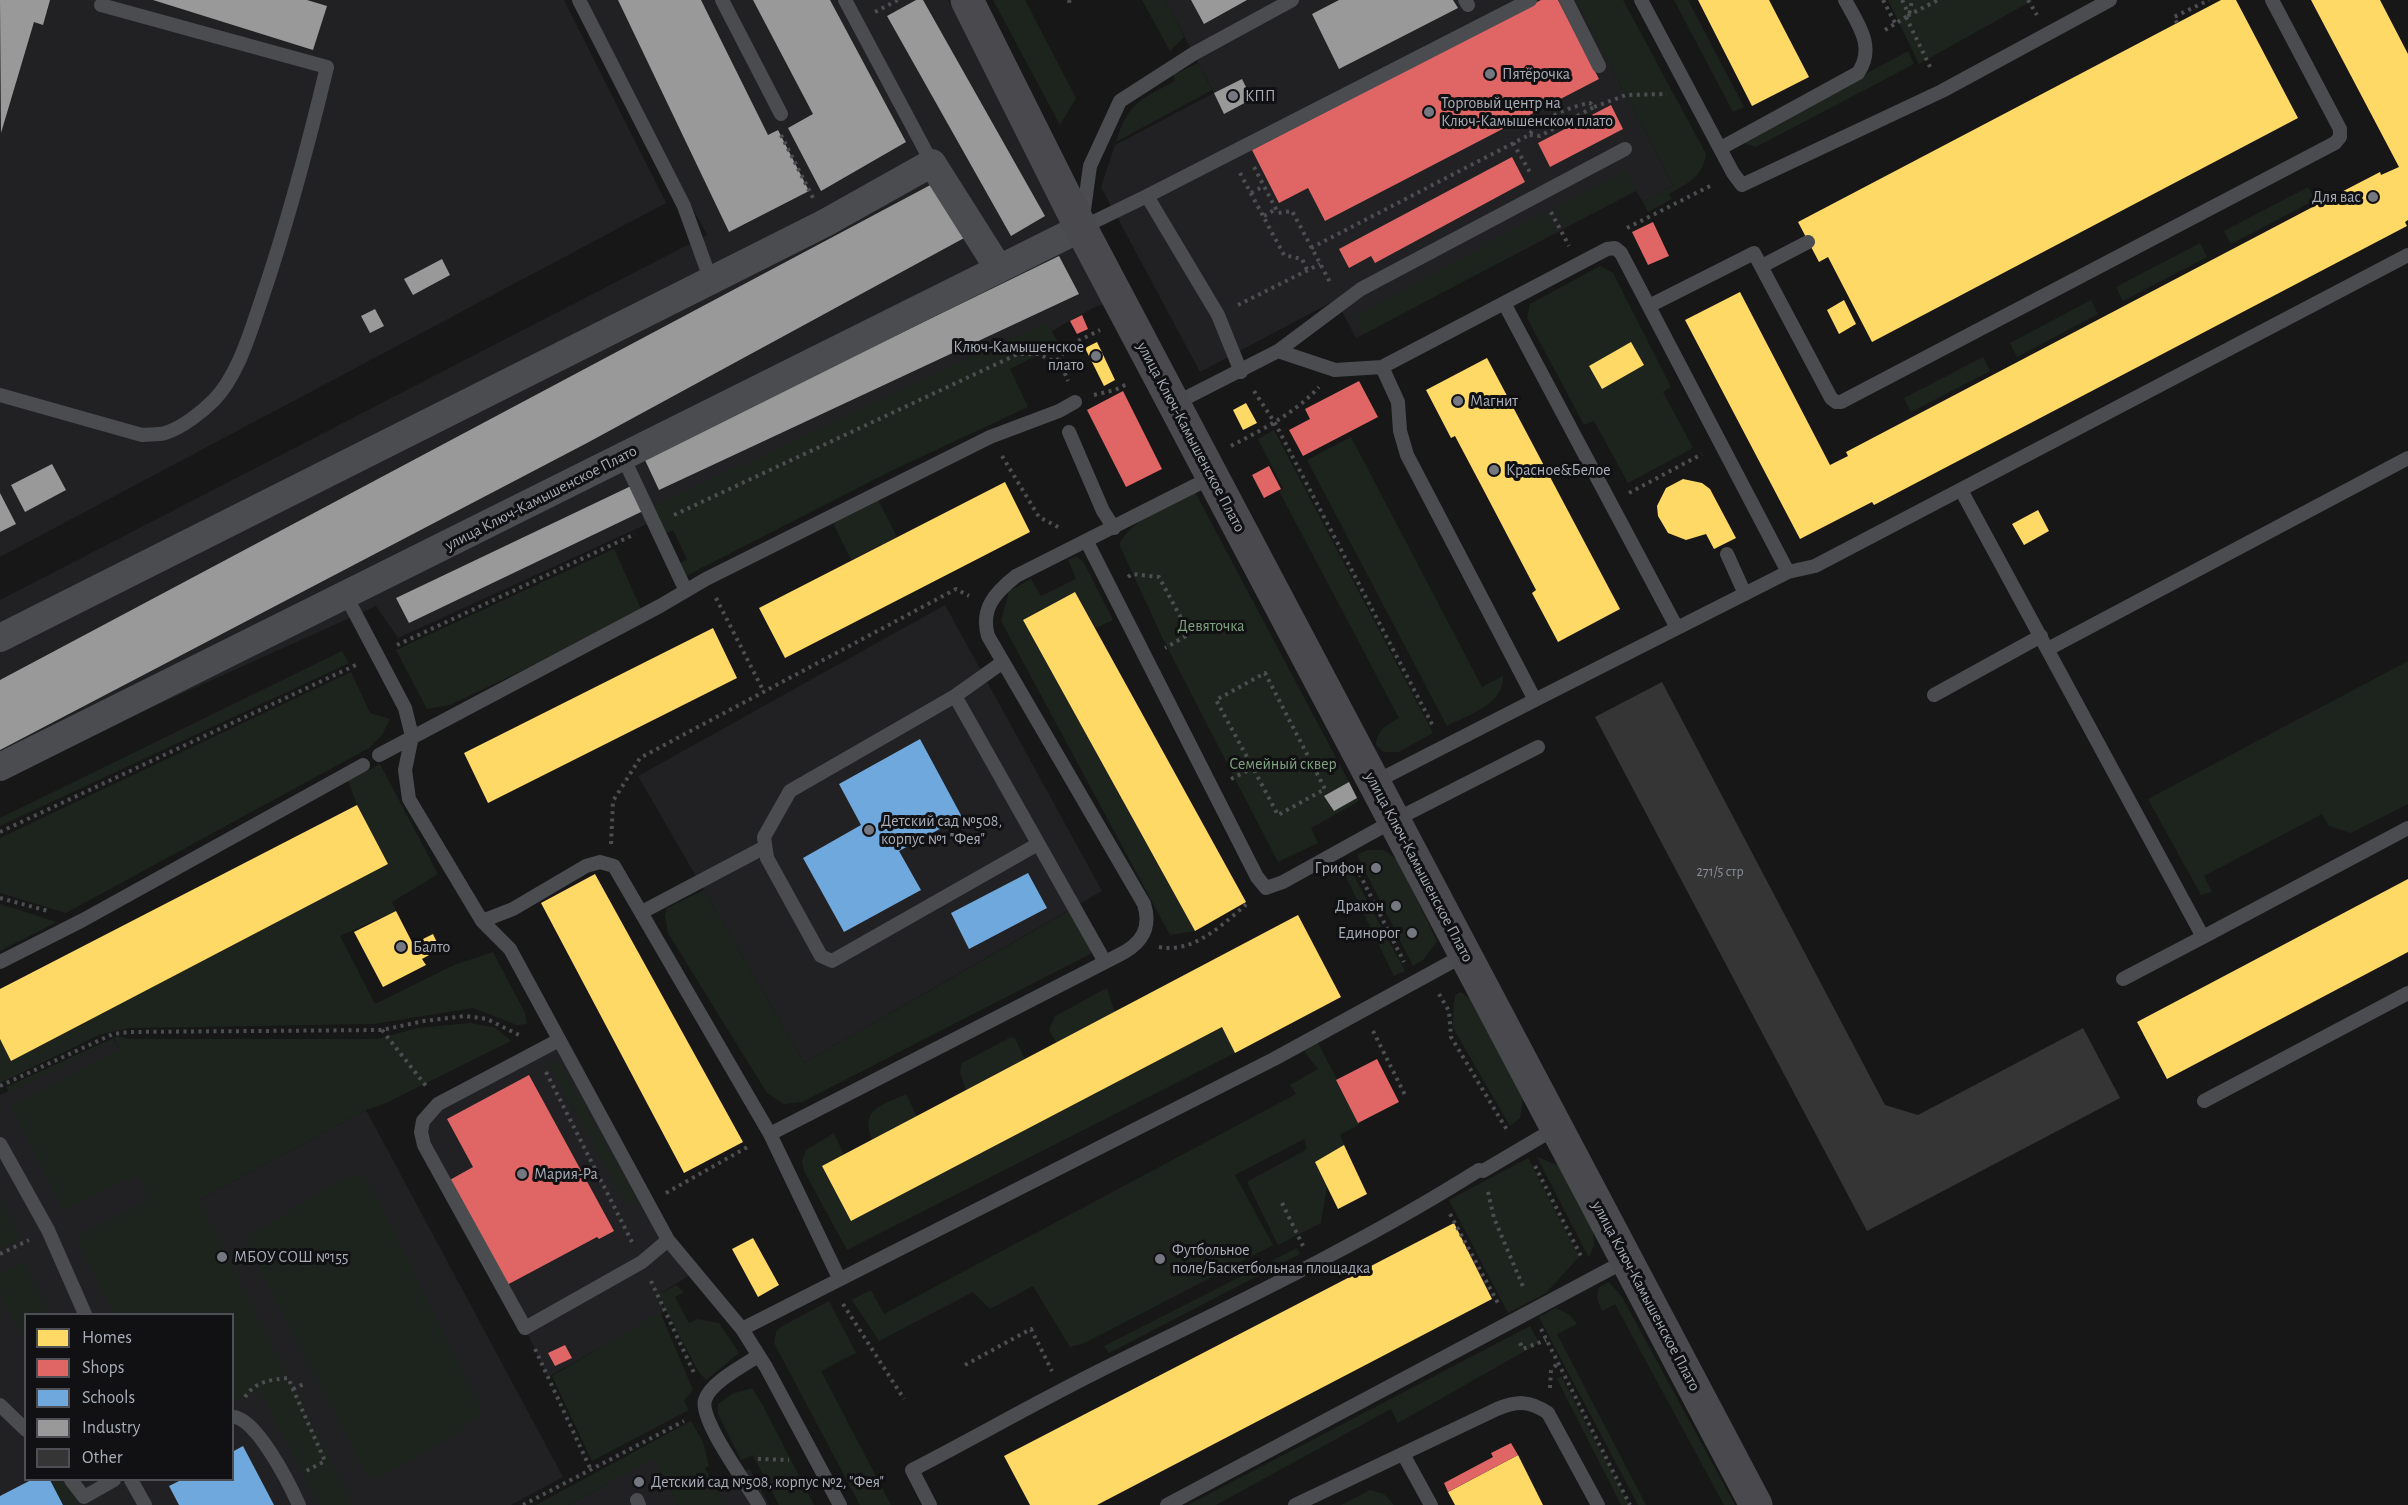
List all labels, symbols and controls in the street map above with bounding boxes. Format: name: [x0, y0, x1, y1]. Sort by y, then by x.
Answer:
place label: Пятёрочка: [1502, 64, 1570, 84]
marker: Пятёрочка: [1483, 67, 1497, 81]
place label: КПП: [1245, 86, 1275, 106]
marker: КПП: [1226, 89, 1240, 103]
place label: Торговый центр на Ключ-Камышенском плато: [1441, 93, 1613, 131]
marker: Торговый центр на Ключ-Камышенском плато: [1422, 105, 1436, 119]
place label: Для вас: [2312, 187, 2361, 207]
marker: Для вас: [2366, 190, 2380, 204]
place label: Ключ-Камышенское плато: [953, 337, 1084, 375]
street label: улица Ключ-Камышенское Плато: [1133, 339, 1249, 535]
marker: Ключ-Камышенское плато: [1089, 349, 1103, 363]
place label: Магнит: [1470, 391, 1518, 411]
marker: Магнит: [1451, 394, 1465, 408]
street label: улица Ключ-Камышенское Плато: [442, 441, 640, 555]
place label: Красное&Белое: [1506, 460, 1611, 480]
marker: Красное&Белое: [1487, 463, 1501, 477]
park label: Девяточка: [1177, 616, 1245, 636]
park label: Семейный сквер: [1229, 754, 1337, 774]
street label: улица Ключ-Камышенское Плато: [1361, 769, 1477, 965]
place label: Детский сад №508, корпус №1 "Фея": [881, 811, 1002, 849]
marker: Детский сад №508, корпус №1 "Фея": [862, 823, 876, 837]
place label: Грифон: [1315, 858, 1364, 878]
marker: Грифон: [1369, 861, 1383, 875]
house number: 271/5 стр: [1696, 864, 1744, 880]
place label: Дракон: [1335, 896, 1384, 916]
marker: Дракон: [1389, 899, 1403, 913]
place label: Единорог: [1338, 923, 1400, 943]
marker: Единорог: [1405, 926, 1419, 940]
place label: Балто: [413, 937, 450, 957]
marker: Балто: [394, 940, 408, 954]
place label: Мария-Ра: [534, 1164, 598, 1184]
marker: Мария-Ра: [515, 1167, 529, 1181]
street label: улица Ключ-Камышенское Плато: [1588, 1198, 1704, 1394]
place label: Футбольное поле/Баскетбольная площадка: [1172, 1240, 1370, 1278]
place label: МБОУ СОШ №155: [234, 1247, 349, 1267]
marker: МБОУ СОШ №155: [215, 1250, 229, 1264]
marker: Футбольное поле/Баскетбольная площадка: [1153, 1252, 1167, 1266]
legend: [24, 1313, 234, 1481]
text: Homes: [82, 1329, 132, 1347]
text: Shops: [82, 1359, 124, 1377]
text: Schools: [82, 1389, 135, 1407]
text: Industry: [82, 1419, 141, 1437]
text: Other: [82, 1449, 123, 1467]
place label: Детский сад №508, корпус №2, "Фея": [651, 1472, 884, 1492]
marker: Детский сад №508, корпус №2, "Фея": [632, 1475, 646, 1489]

